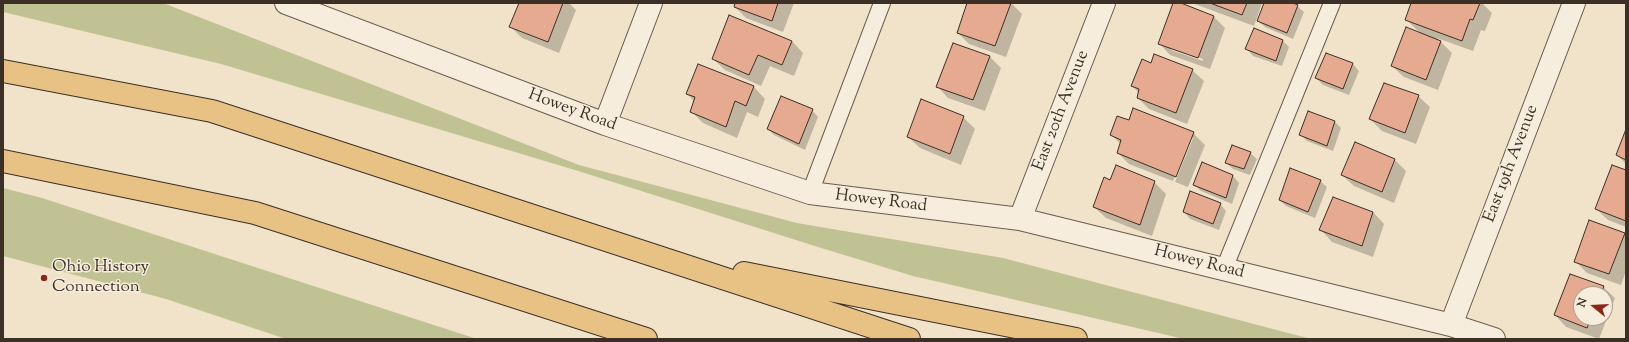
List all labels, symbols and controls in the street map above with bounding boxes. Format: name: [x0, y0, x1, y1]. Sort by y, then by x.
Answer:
street label: East 20th Avenue: [1030, 48, 1094, 174]
street label: Howey Road: [525, 86, 619, 136]
street label: East 19th Avenue: [1480, 102, 1544, 226]
street label: Howey Road: [834, 186, 928, 218]
street label: Howey Road: [1152, 242, 1246, 284]
place label: Ohio History Connection: [52, 258, 149, 298]
marker: Ohio History Connection: [39, 273, 49, 283]
north arrow: [1573, 286, 1613, 326]
text: N: [1574, 296, 1592, 309]

